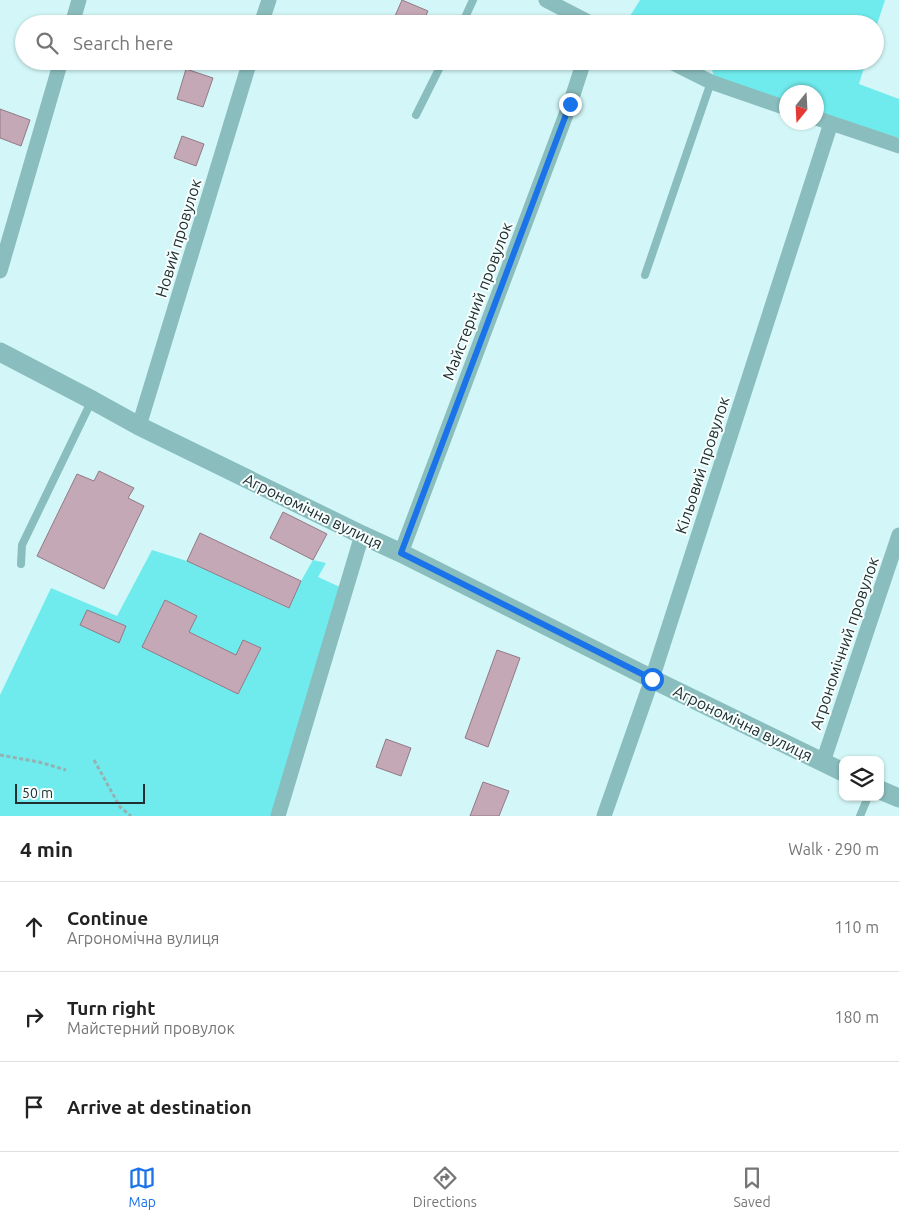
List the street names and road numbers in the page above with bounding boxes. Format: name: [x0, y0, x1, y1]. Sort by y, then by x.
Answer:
street label: Новий провулок: [151, 177, 205, 299]
street label: Майстерний провулок: [439, 220, 515, 382]
street label: Кільовий провулок: [671, 394, 733, 536]
street label: Агрономічна вулиця: [241, 470, 385, 552]
street label: Агрономічний провулок: [806, 554, 882, 732]
street label: Агрономічна вулиця: [671, 682, 815, 764]

